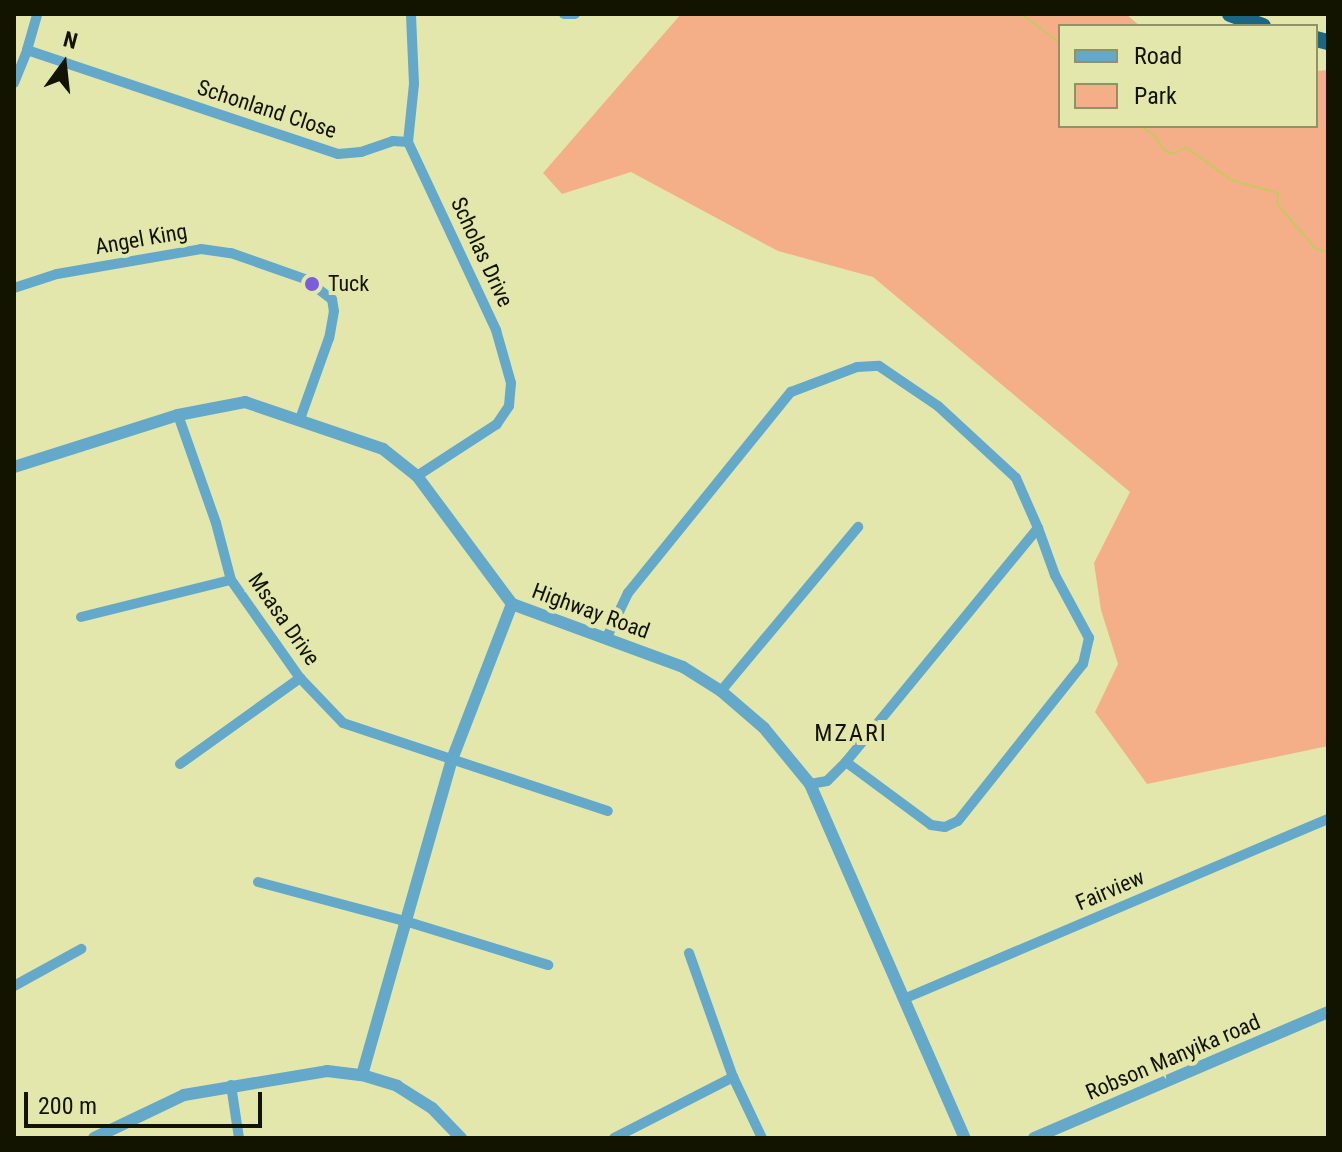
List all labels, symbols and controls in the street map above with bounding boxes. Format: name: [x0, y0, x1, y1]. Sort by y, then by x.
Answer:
north arrow: [24, 24, 104, 104]
legend: [1058, 24, 1318, 128]
text: N: [61, 27, 80, 54]
text: Road: [1134, 42, 1182, 70]
street label: Schonland Close: [194, 74, 340, 144]
text: Park: [1134, 82, 1177, 110]
street label: Scholas Drive: [445, 193, 519, 311]
street label: Angel King: [93, 218, 189, 260]
place label: Tuck: [328, 271, 369, 297]
marker: Tuck: [303, 275, 321, 293]
street label: Msasa Drive: [243, 568, 325, 670]
street label: Highway Road: [529, 578, 653, 644]
district label: MZARI: [814, 720, 888, 748]
street label: Fairview: [1072, 864, 1148, 916]
street label: Robson Manyika road: [1082, 1008, 1264, 1106]
scale bar: [28, 1076, 266, 1126]
text: 200 m: [38, 1092, 97, 1120]

